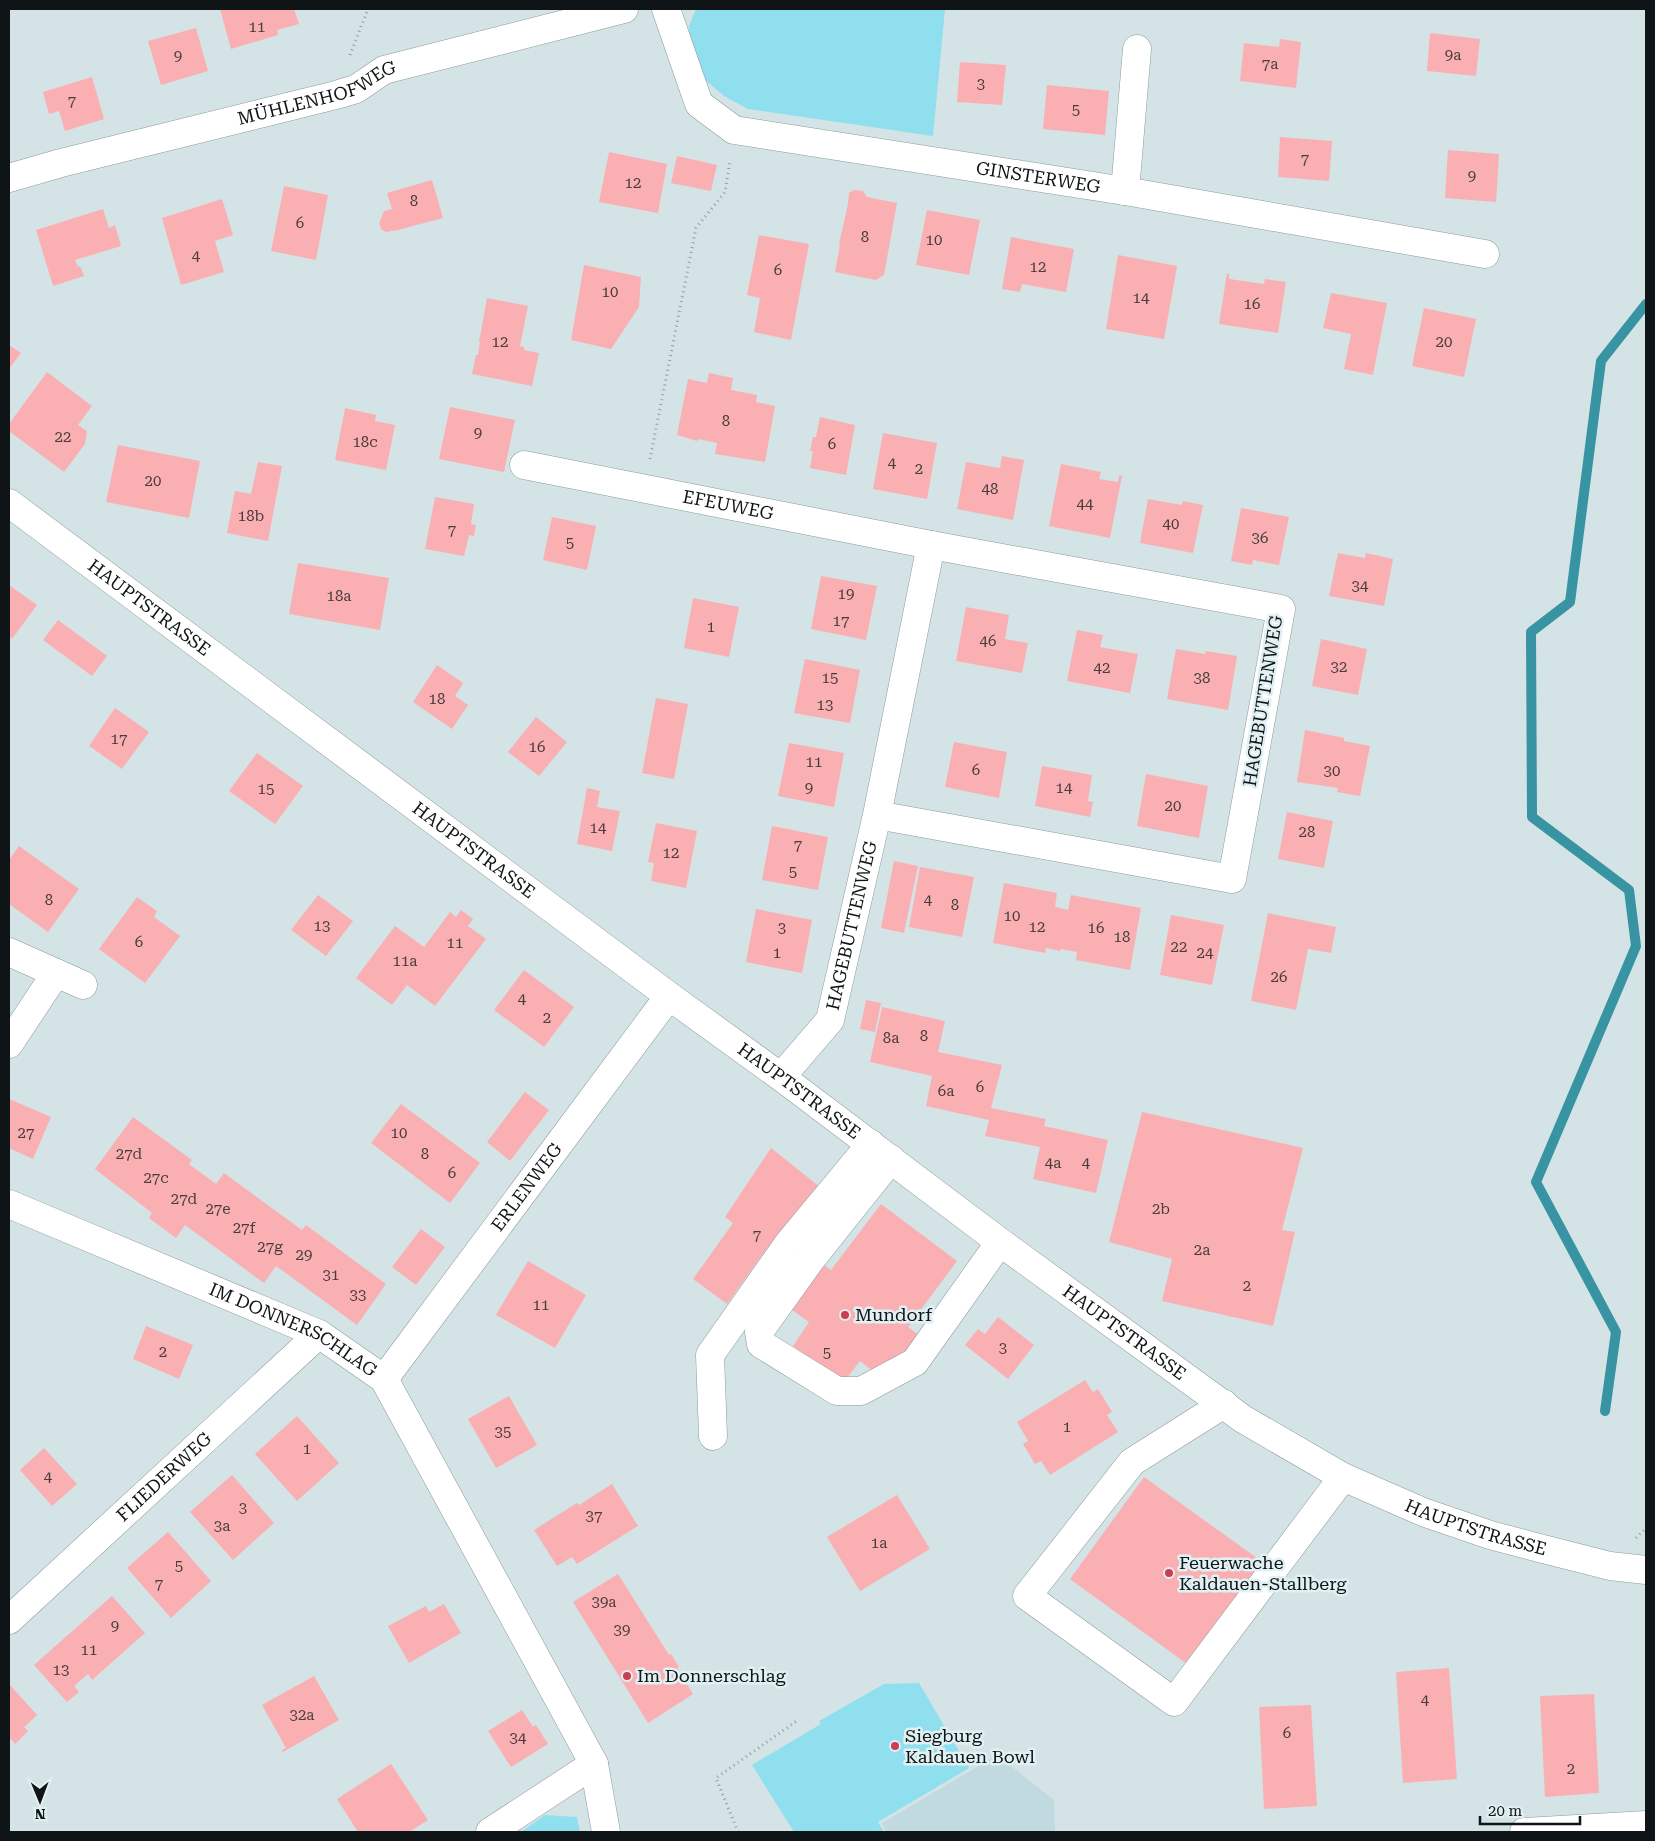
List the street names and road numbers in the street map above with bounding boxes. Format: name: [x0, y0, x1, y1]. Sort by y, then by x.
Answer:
street label: MÜHLENHOFWEG: [235, 56, 398, 129]
street label: GINSTERWEG: [975, 157, 1102, 197]
street label: EFEUWEG: [681, 485, 775, 524]
street label: HAUPTSTRASSE: [84, 555, 215, 660]
street label: HAGEBUTTENWEG: [1239, 614, 1286, 788]
street label: HAUPTSTRASSE: [409, 797, 539, 902]
street label: HAGEBUTTENWEG: [822, 839, 881, 1012]
street label: HAUPTSTRASSE: [734, 1038, 865, 1143]
street label: ERLENWEG: [487, 1139, 566, 1235]
street label: IM DONNERSCHLAG: [206, 1278, 381, 1381]
street label: HAUPTSTRASSE: [1059, 1280, 1190, 1384]
street label: FLIEDERWEG: [112, 1428, 216, 1525]
street label: HAUPTSTRASSE: [1402, 1494, 1549, 1559]

